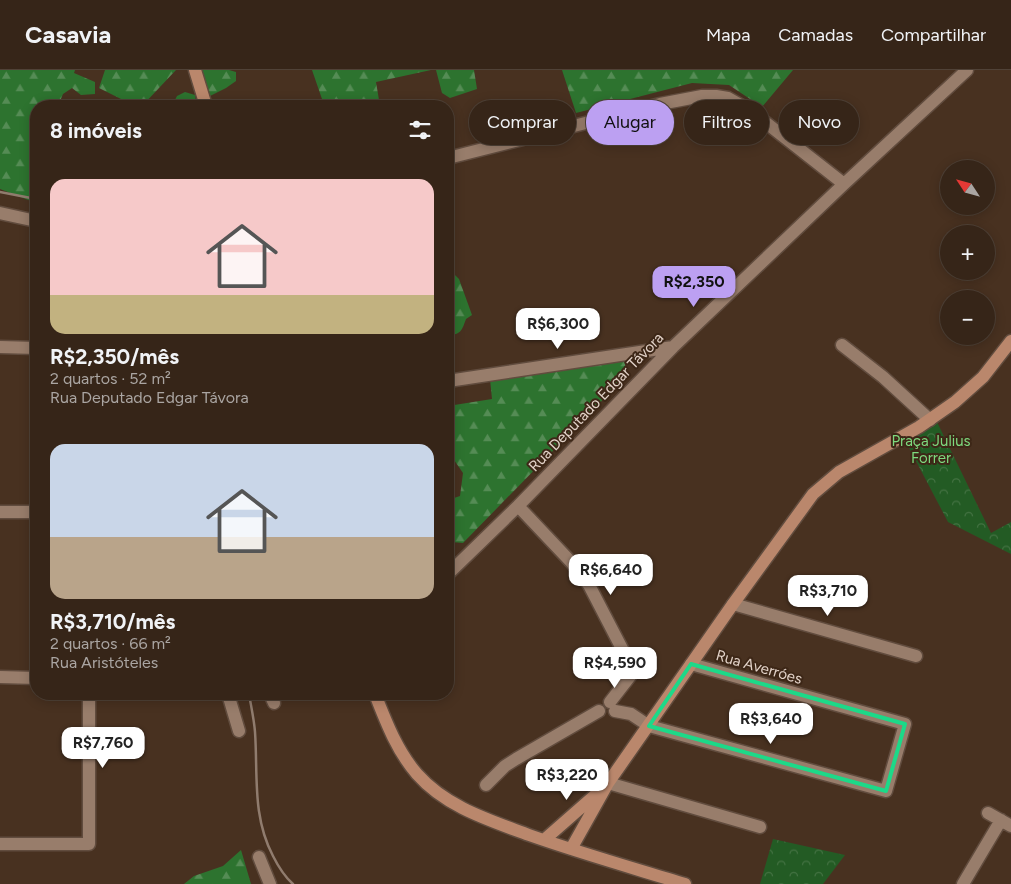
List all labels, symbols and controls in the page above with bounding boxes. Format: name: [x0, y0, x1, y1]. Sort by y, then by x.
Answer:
text: Casavia: [25, 20, 111, 49]
text: Mapa: [706, 24, 750, 46]
text: Camadas: [778, 24, 853, 46]
text: Compartilhar: [881, 24, 986, 46]
chip: Comprar: [469, 100, 576, 145]
chip: Alugar: [586, 100, 674, 145]
chip: Filtros: [684, 100, 769, 145]
chip: Novo: [779, 100, 859, 145]
icon: filters: [406, 116, 434, 144]
text: 8 imóveis: [50, 118, 142, 143]
north arrow: [940, 160, 995, 215]
map controls: [940, 160, 995, 345]
icon: home: [197, 211, 287, 301]
button: +: [940, 225, 995, 280]
pin: R$2,350: [648, 266, 740, 308]
text: R$2,350: [663, 272, 725, 291]
button: −: [940, 290, 995, 345]
pin: R$6,300: [512, 308, 604, 350]
text: R$6,300: [527, 314, 589, 333]
street label: Rua Deputado Edgar Távora: [525, 329, 667, 475]
text: R$2,350/mês: [50, 344, 179, 369]
text: 2 quartos · 52 m²: [50, 369, 171, 388]
text: Rua Deputado Edgar Távora: [50, 388, 249, 407]
park label: Praça Julius Forrer: [891, 432, 971, 467]
icon: home: [197, 476, 287, 566]
pin: R$6,640: [565, 554, 657, 596]
text: R$6,640: [580, 560, 642, 579]
pin: R$3,710: [782, 574, 874, 617]
text: R$3,710: [799, 581, 857, 600]
text: R$3,710/mês: [50, 609, 175, 634]
text: 2 quartos · 66 m²: [50, 634, 171, 653]
pin: R$4,590: [569, 646, 661, 689]
street label: Rua Averróes: [714, 646, 804, 688]
text: Rua Aristóteles: [50, 653, 158, 672]
text: R$4,590: [584, 653, 646, 672]
pin: R$3,640: [725, 702, 817, 745]
text: R$3,640: [740, 709, 802, 728]
pin: R$7,760: [57, 726, 149, 769]
text: R$7,760: [73, 733, 133, 752]
pin: R$3,220: [521, 758, 613, 801]
text: R$3,220: [536, 765, 598, 784]

